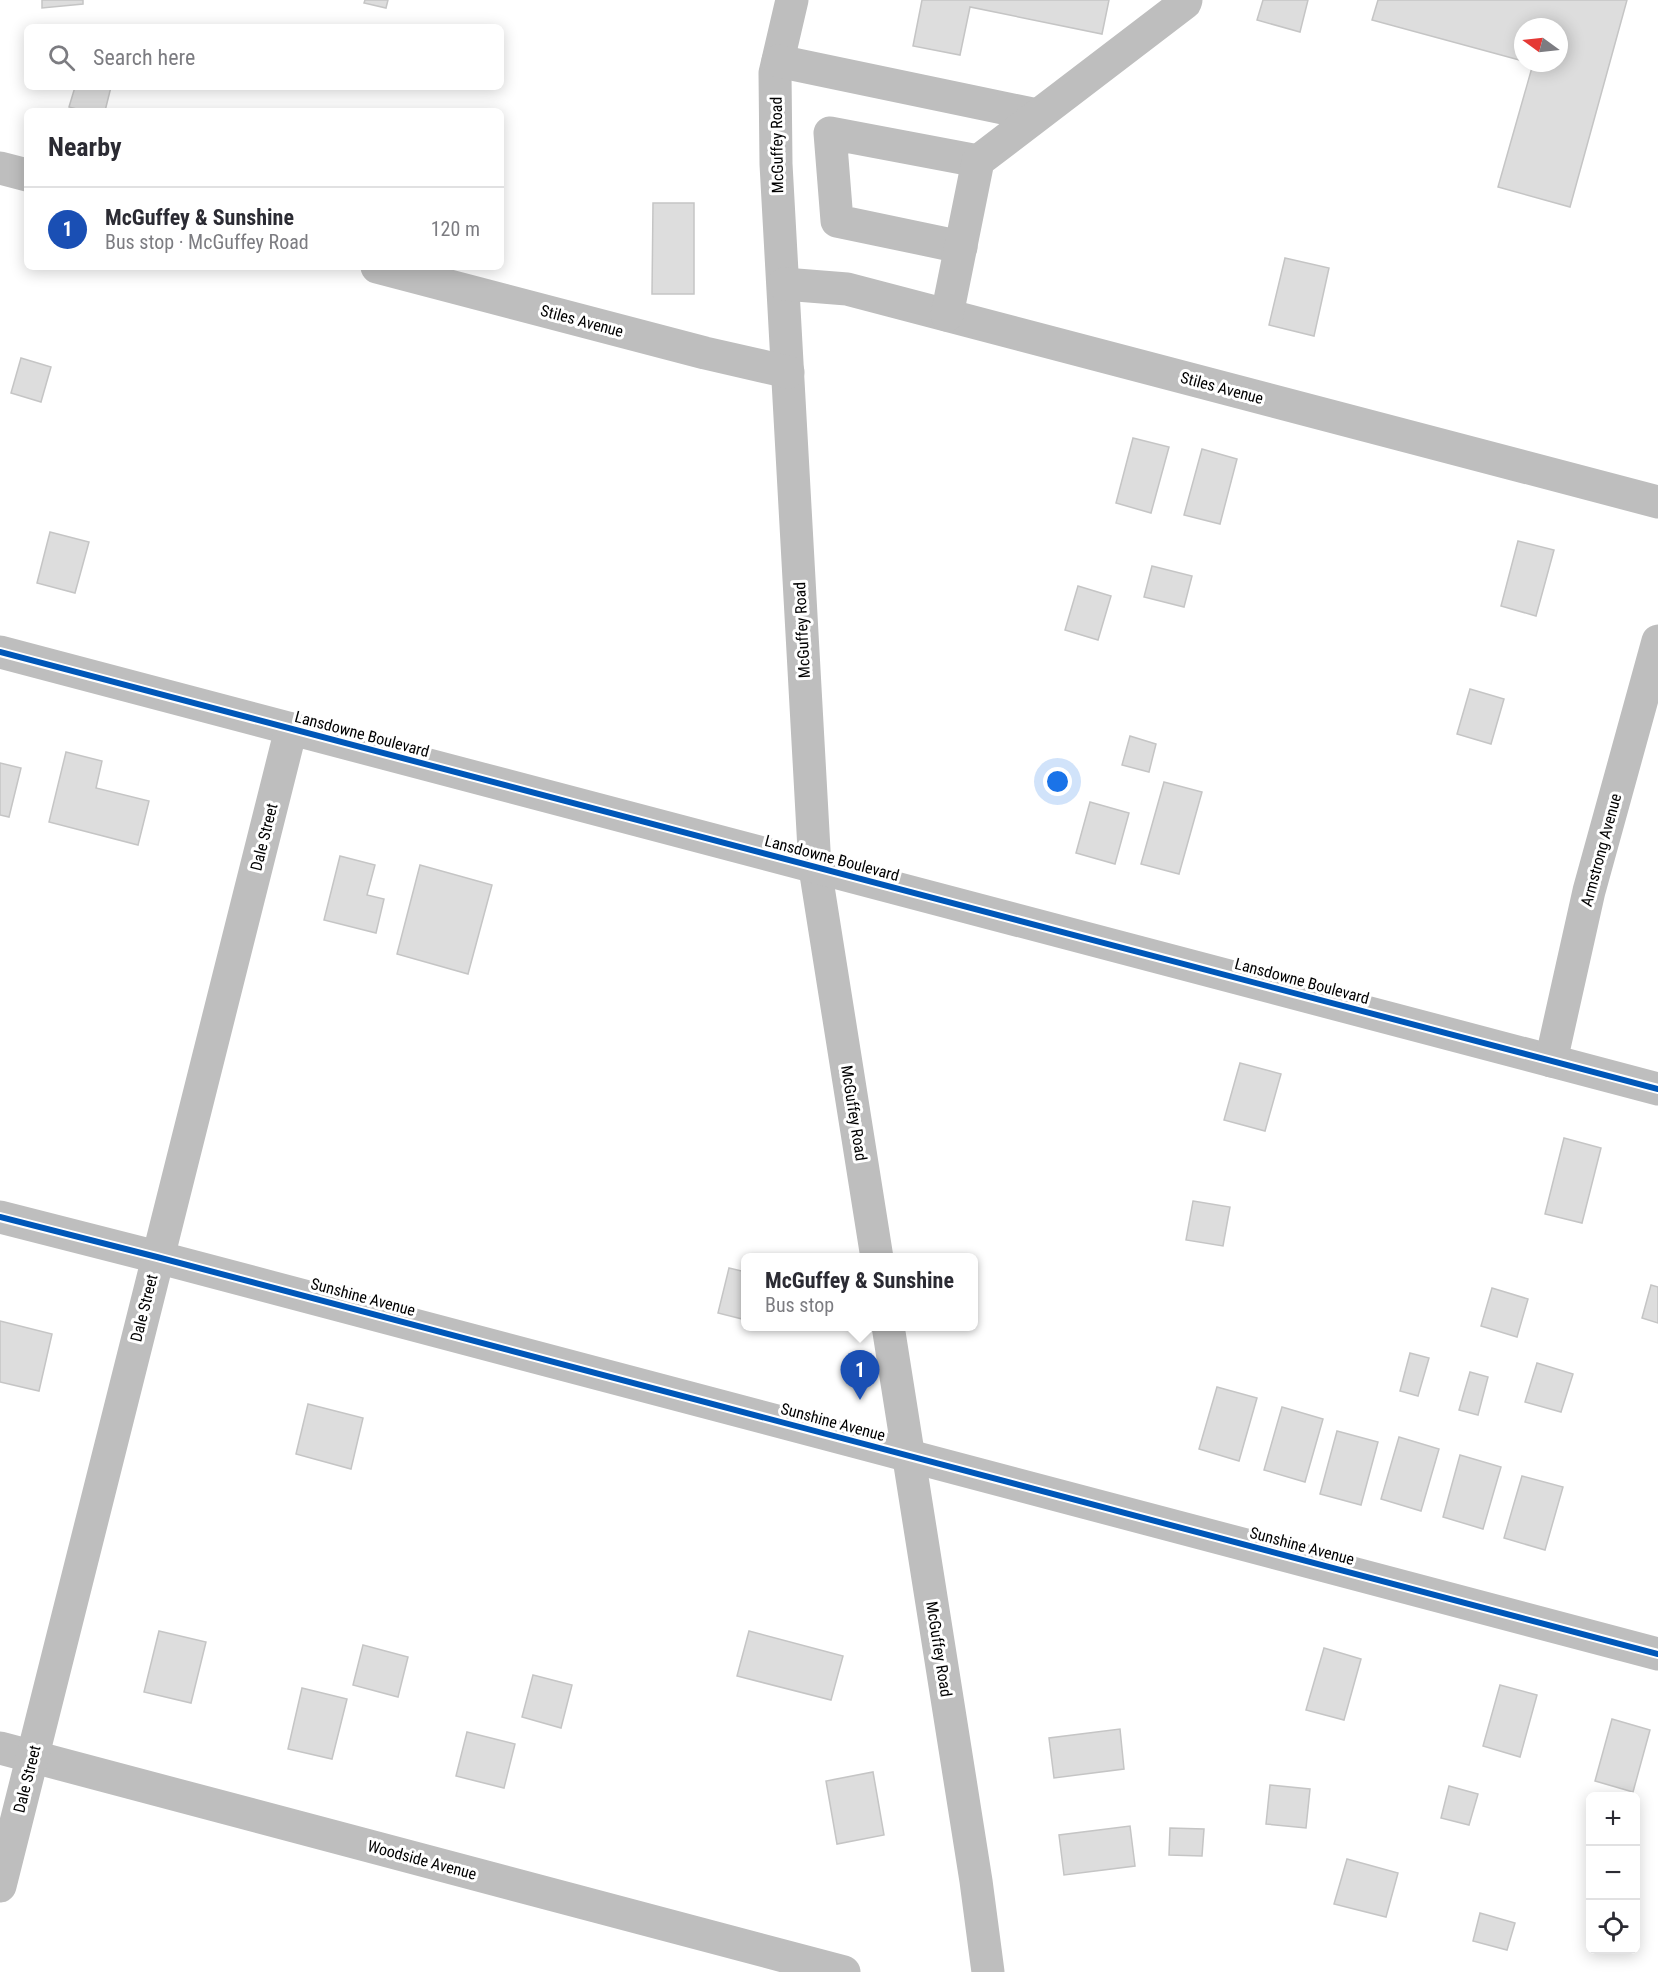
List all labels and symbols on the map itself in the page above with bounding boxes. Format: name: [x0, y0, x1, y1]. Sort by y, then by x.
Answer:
north arrow: [1514, 18, 1568, 72]
street label: McGuffey Road: [767, 97, 787, 193]
street label: Stiles Avenue: [539, 301, 625, 341]
street label: Stiles Avenue: [1179, 368, 1265, 408]
street label: McGuffey Road: [790, 581, 814, 679]
street label: Lansdowne Boulevard: [293, 707, 431, 761]
your location: [1043, 767, 1072, 796]
street label: Armstrong Avenue: [1577, 791, 1625, 909]
street label: Dale Street: [246, 801, 282, 873]
street label: Lansdowne Boulevard: [763, 831, 901, 885]
street label: Lansdowne Boulevard: [1233, 954, 1371, 1008]
street label: McGuffey Road: [837, 1064, 871, 1162]
street label: Dale Street: [126, 1272, 162, 1344]
street label: Sunshine Avenue: [309, 1274, 417, 1320]
pin: 1: [840, 1350, 880, 1400]
street label: Sunshine Avenue: [779, 1399, 887, 1445]
street label: Sunshine Avenue: [1248, 1523, 1356, 1569]
street label: McGuffey Road: [922, 1600, 956, 1698]
street label: Dale Street: [9, 1743, 45, 1815]
street label: Woodside Avenue: [365, 1836, 479, 1884]

